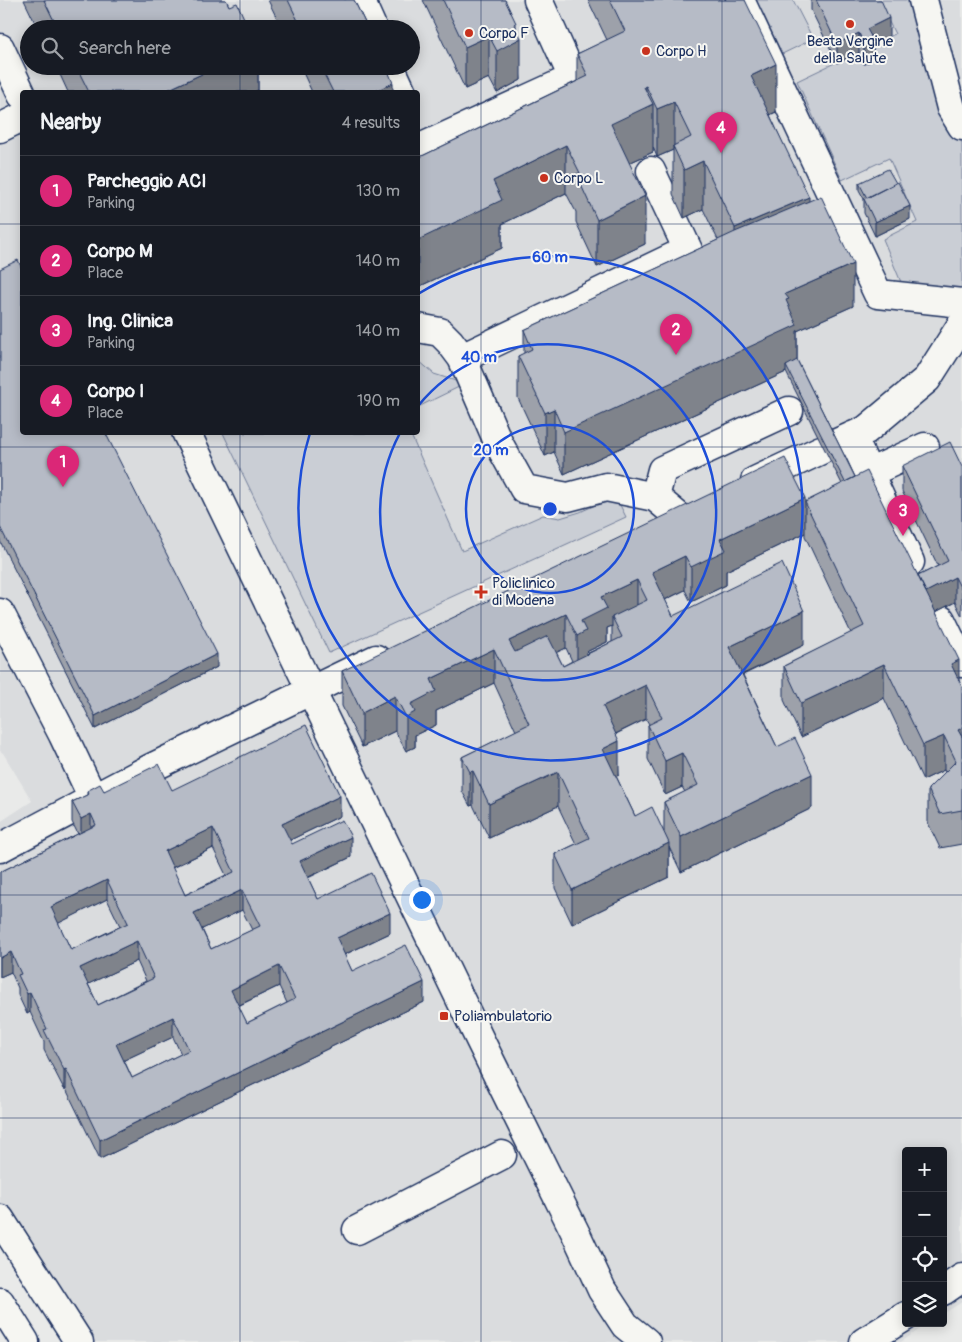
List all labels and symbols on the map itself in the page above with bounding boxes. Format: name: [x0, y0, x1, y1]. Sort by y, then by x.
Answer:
marker: Beata Vergine della Salute: [844, 18, 856, 30]
place label: Corpo F: [479, 24, 529, 43]
marker: Corpo F: [463, 27, 475, 39]
place label: Beata Vergine della Salute: [807, 32, 894, 68]
place label: Corpo H: [656, 42, 707, 61]
marker: Corpo H: [640, 45, 652, 57]
pin: 4: [705, 112, 737, 153]
place label: Corpo L: [554, 169, 604, 188]
marker: Corpo L: [538, 172, 550, 184]
text: 60 m: [532, 248, 568, 267]
pin: 2: [660, 314, 692, 355]
text: 40 m: [461, 348, 497, 367]
text: 20 m: [473, 441, 509, 460]
pin: 1: [47, 446, 79, 487]
pin: 3: [887, 495, 919, 536]
centre of rings: [541, 500, 559, 518]
place label: Policlinico di Modena: [492, 574, 555, 610]
marker: Policlinico di Modena: [474, 585, 488, 599]
your location: [409, 887, 435, 913]
place label: Poliambulatorio: [454, 1007, 552, 1026]
marker: Poliambulatorio: [438, 1010, 450, 1022]

